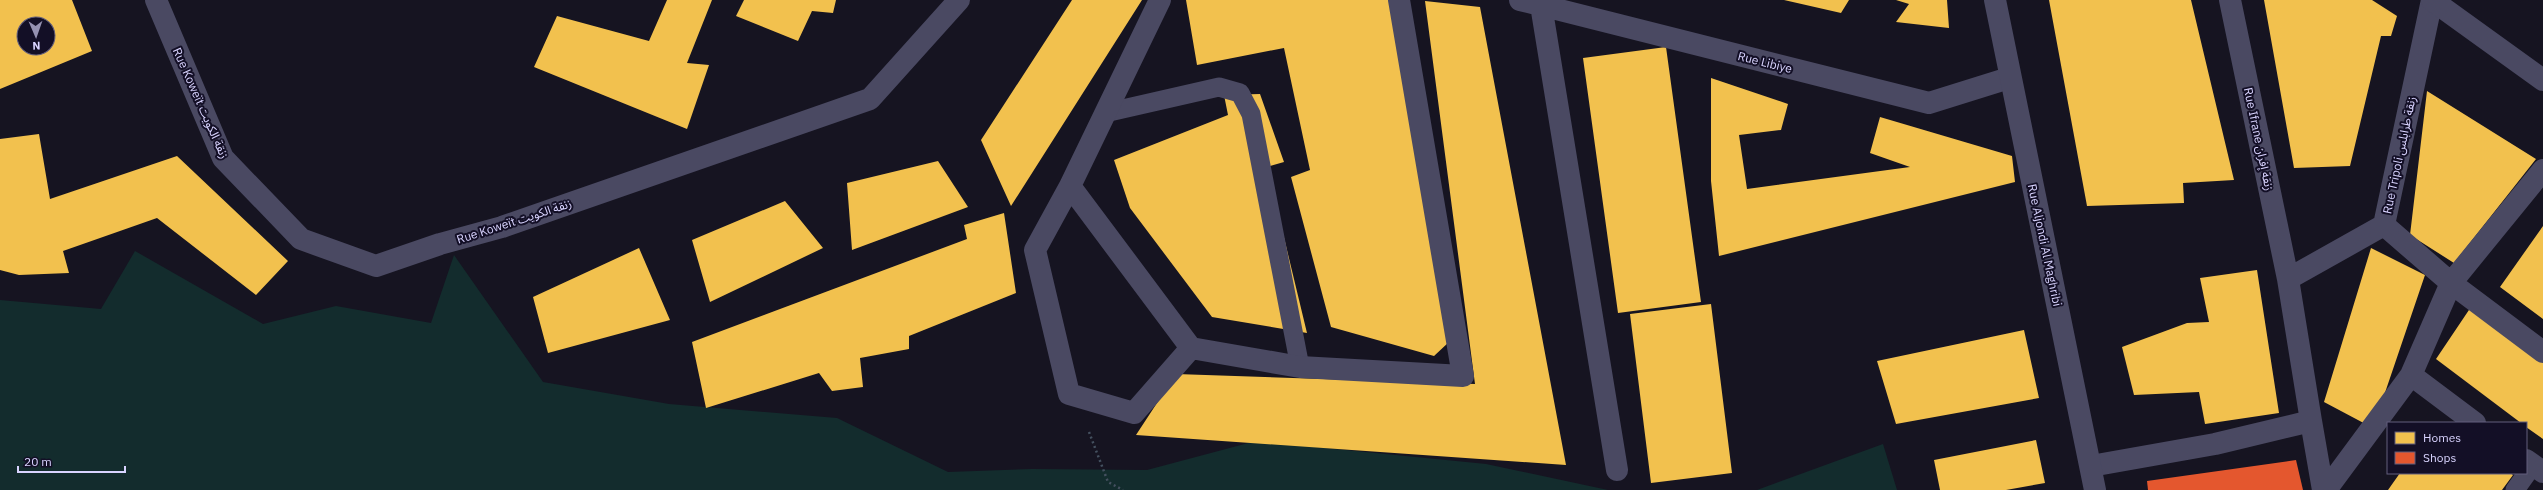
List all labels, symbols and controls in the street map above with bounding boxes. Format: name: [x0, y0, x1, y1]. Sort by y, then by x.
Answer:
north arrow: [16, 16, 56, 56]
text: N: [32, 39, 41, 53]
street label: Rue Koweït زنقة الكويت: [170, 45, 232, 161]
street label: Rue Libiye: [1736, 48, 1794, 76]
street label: Rue Ifrane زنقة إفران: [2240, 86, 2277, 192]
street label: Rue Tripoli زنقة طرابلس: [2379, 95, 2419, 215]
street label: Rue Aljondi Al Maghribi: [2025, 182, 2065, 308]
street label: Rue Koweït زنقة الكويت: [455, 195, 573, 247]
legend: [2387, 422, 2527, 474]
text: Homes: [2423, 430, 2461, 445]
scale bar: [18, 448, 125, 474]
text: Shops: [2423, 450, 2456, 465]
text: 20 m: [24, 454, 52, 469]

